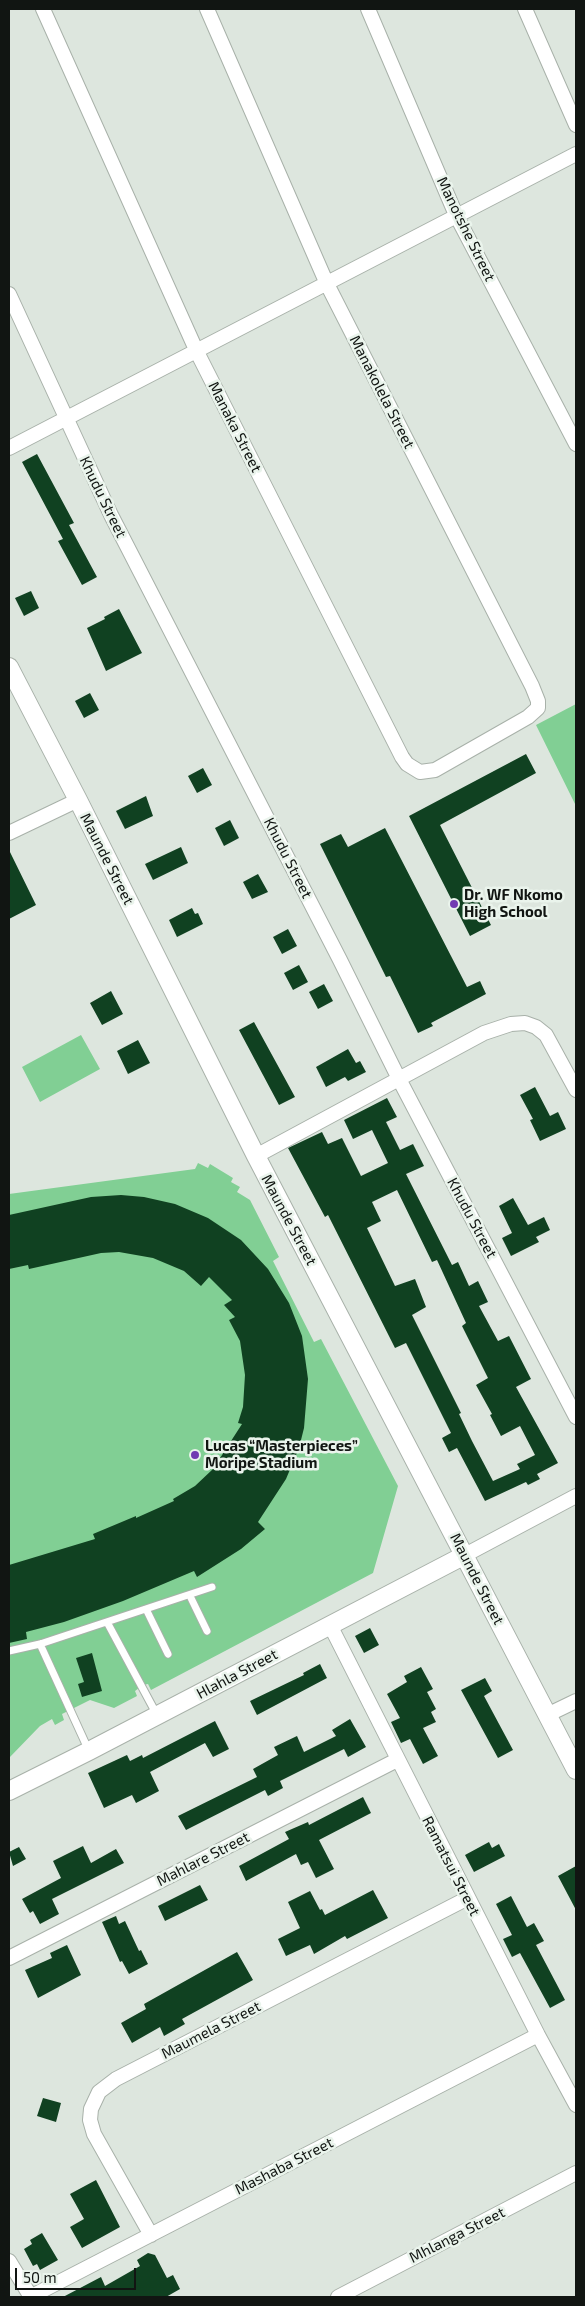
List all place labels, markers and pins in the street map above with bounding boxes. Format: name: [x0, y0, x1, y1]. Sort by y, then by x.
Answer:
place label: Dr. WF Nkomo High School: [464, 886, 563, 921]
marker: Dr. WF Nkomo High School: [448, 898, 460, 910]
place label: Lucas “Masterpieces” Moripe Stadium: [205, 1437, 358, 1472]
marker: Lucas “Masterpieces” Moripe Stadium: [189, 1449, 201, 1461]

